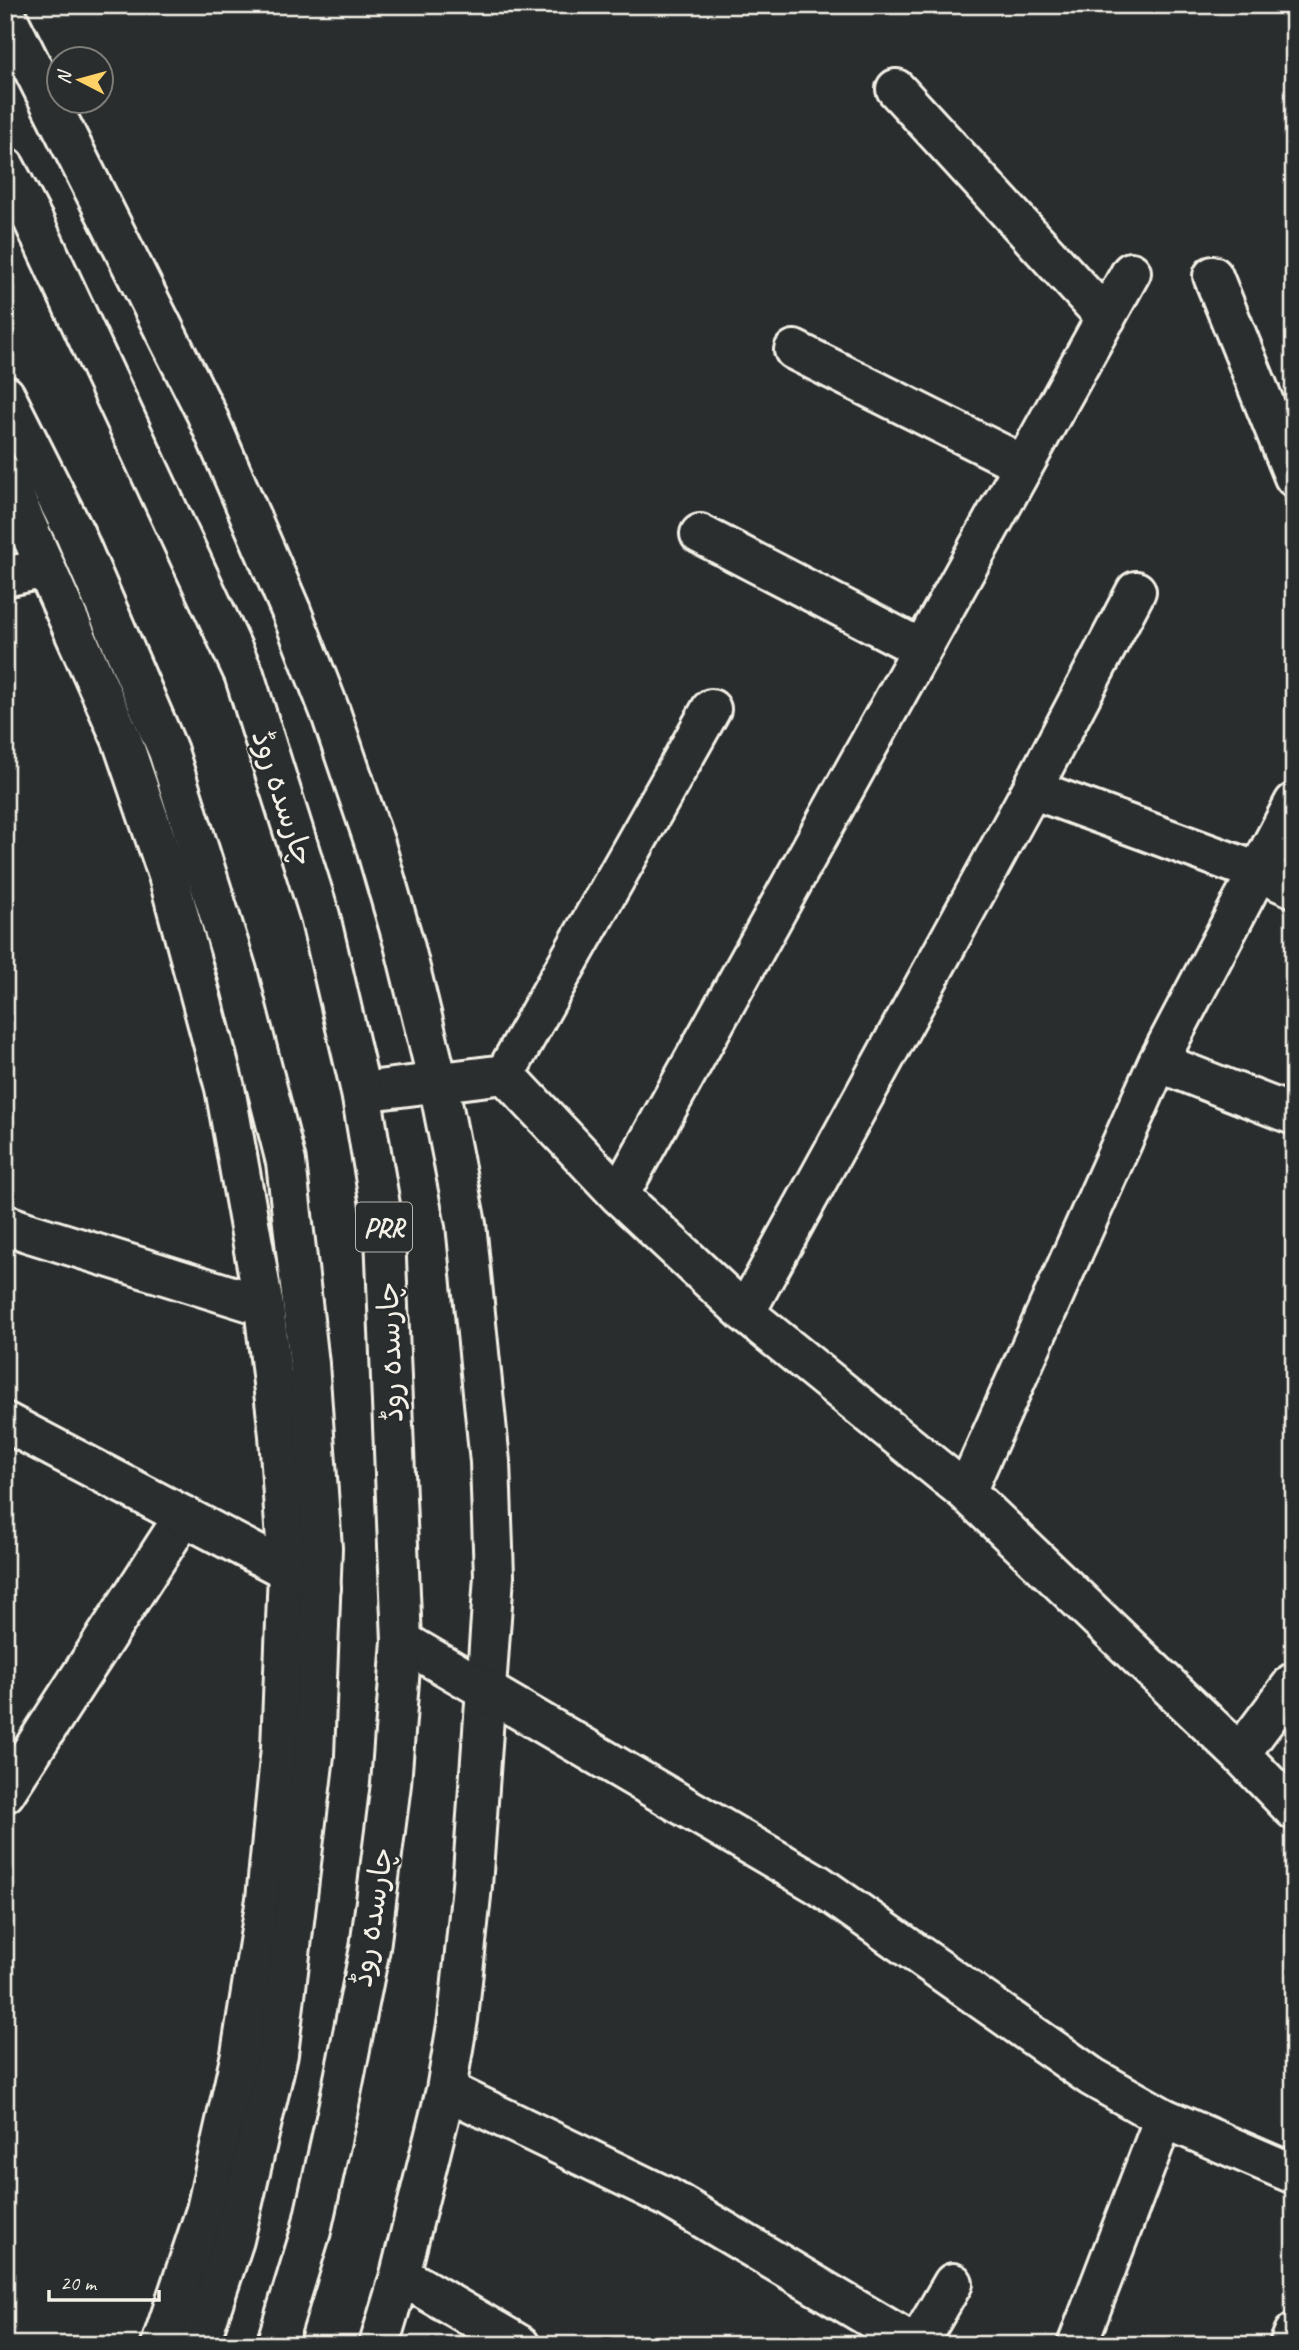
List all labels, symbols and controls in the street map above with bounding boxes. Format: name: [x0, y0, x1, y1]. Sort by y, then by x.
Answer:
north arrow: [46, 46, 116, 116]
text: N: [52, 68, 77, 85]
street label: چارسدہ روڈ: [243, 725, 323, 871]
road number: PRR: [356, 1202, 412, 1252]
street label: چارسدہ روڈ: [369, 1281, 411, 1423]
street label: چارسدہ روڈ: [342, 1844, 402, 1990]
scale bar: [49, 2259, 159, 2303]
text: 20 m: [60, 2270, 98, 2296]

